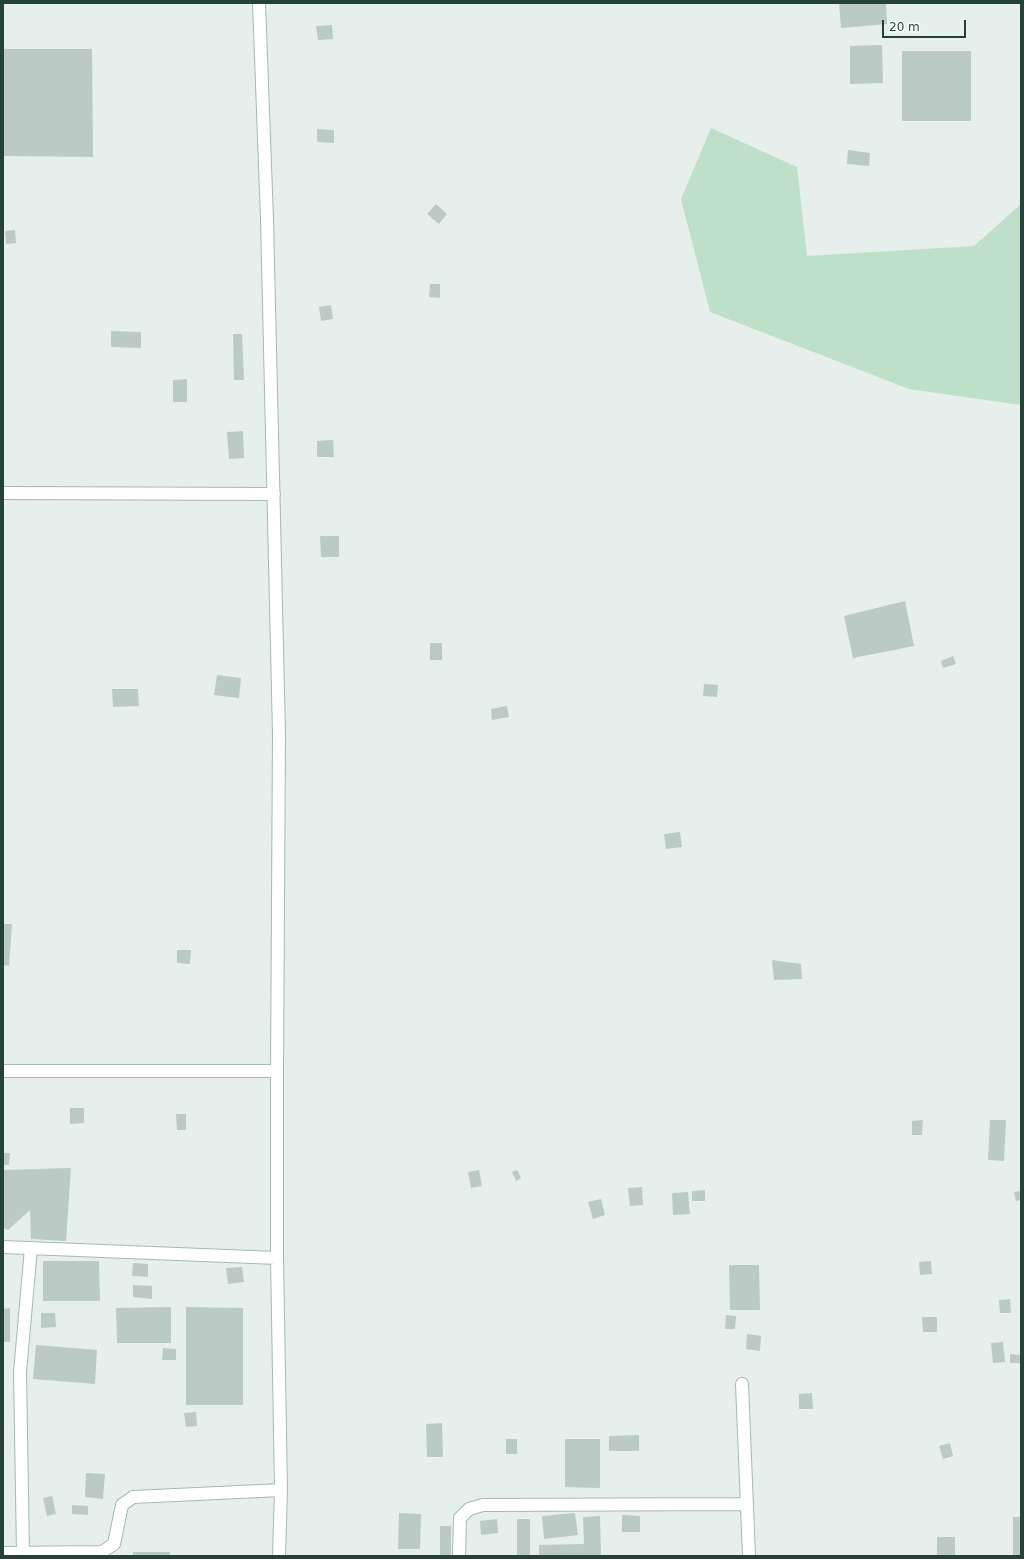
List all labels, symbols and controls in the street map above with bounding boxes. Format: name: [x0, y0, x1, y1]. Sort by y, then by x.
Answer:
scale bar: [884, 12, 968, 38]
text: 20 m: [889, 20, 920, 34]

